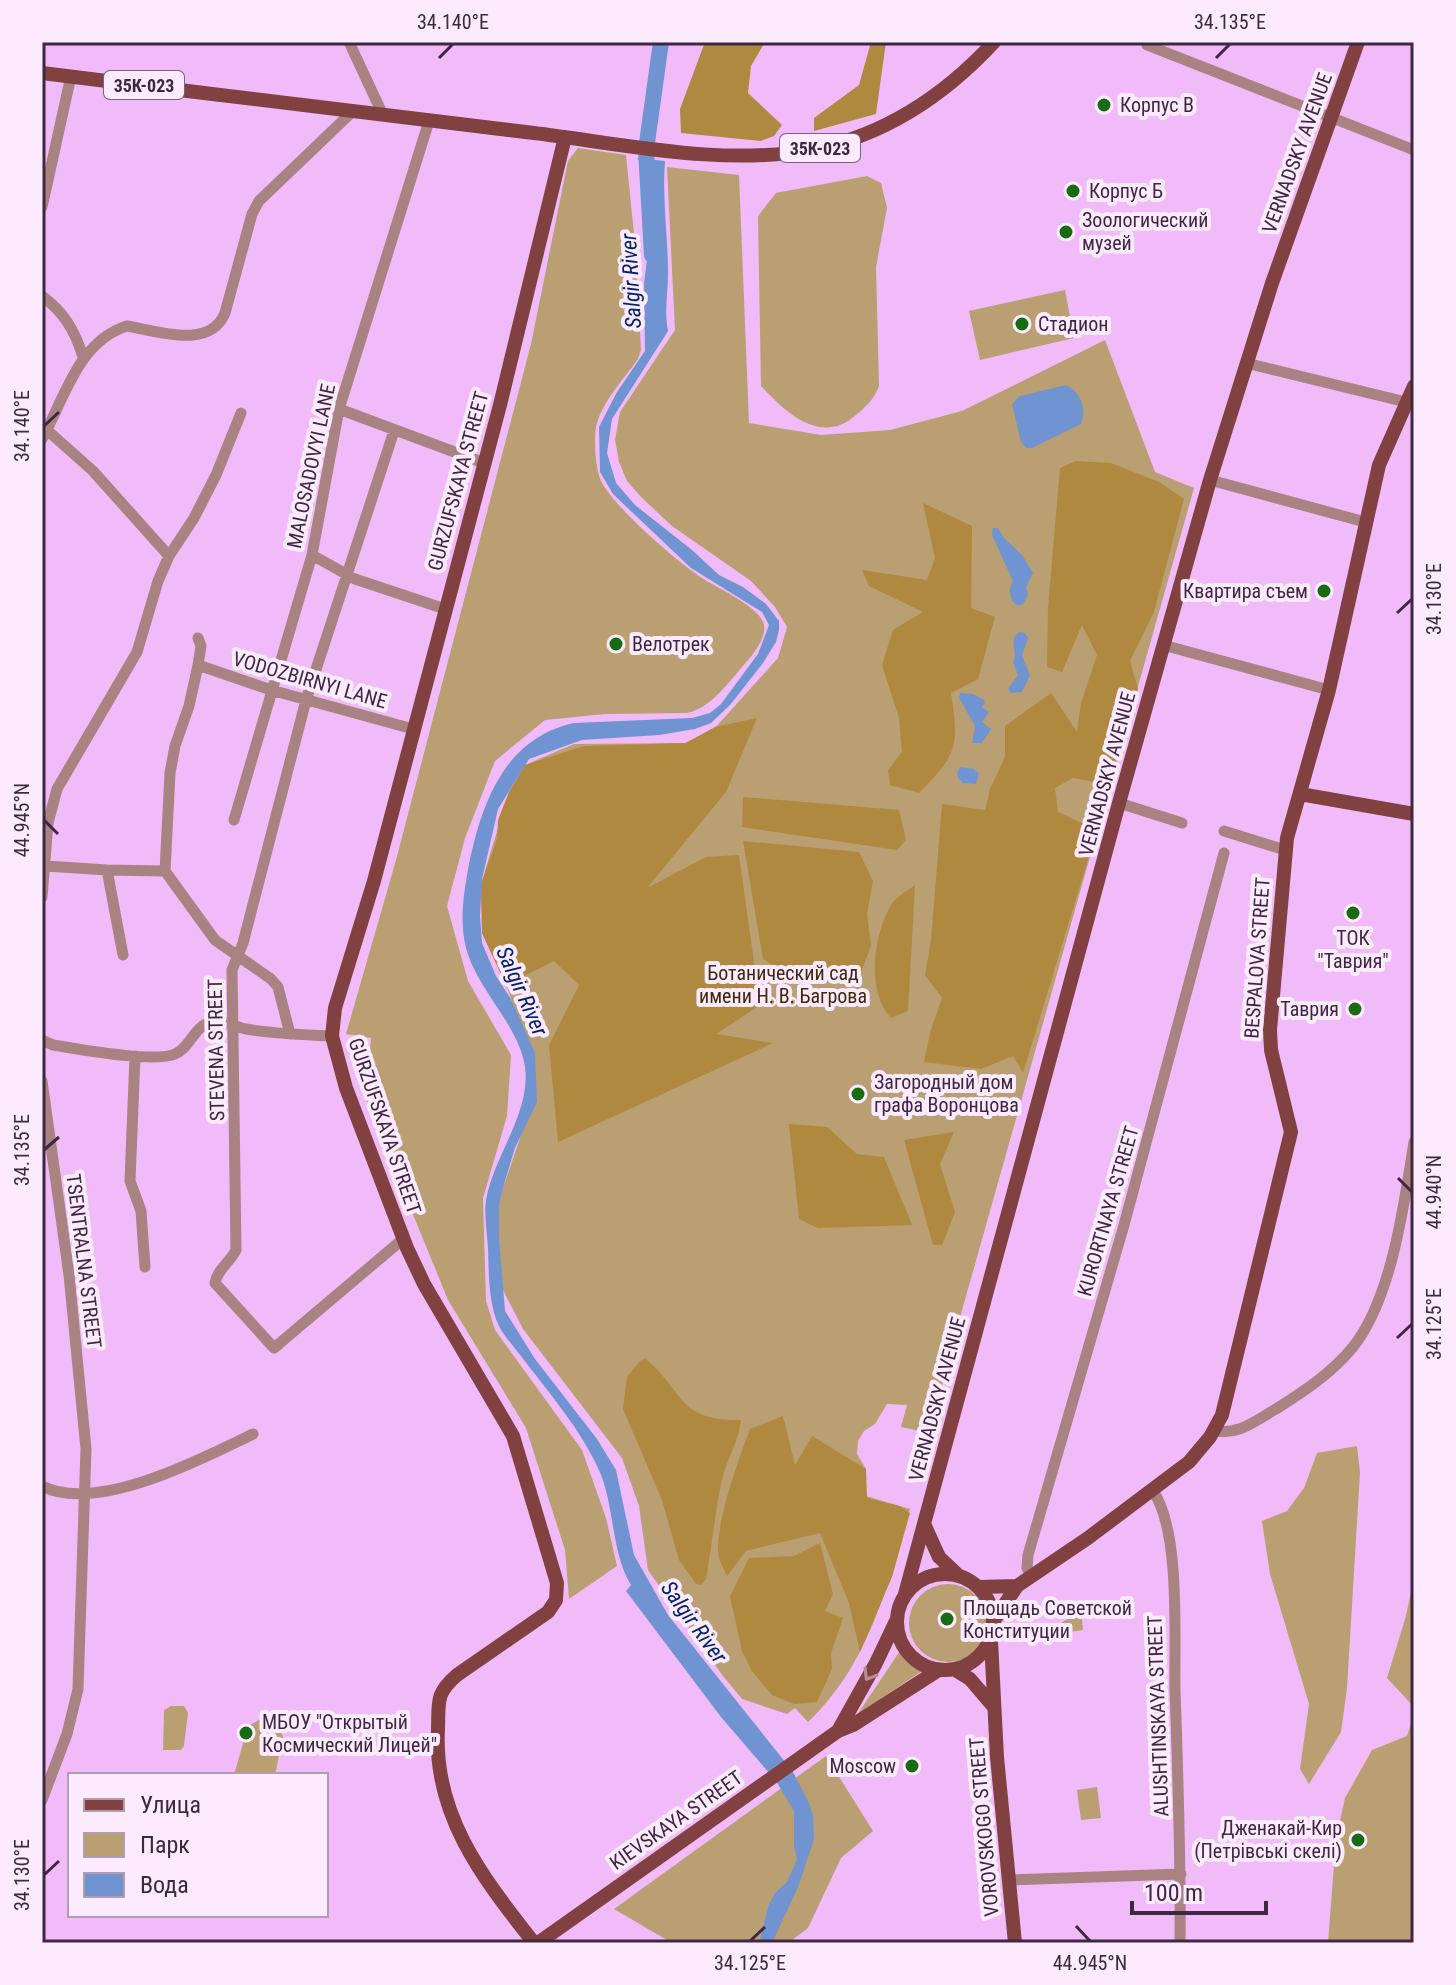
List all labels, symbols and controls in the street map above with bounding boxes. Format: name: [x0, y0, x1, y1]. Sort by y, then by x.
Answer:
text: 34.140°E: [417, 10, 489, 34]
text: 34.135°E: [1194, 10, 1266, 34]
street label: VERNADSKY AVENUE: [1257, 69, 1337, 237]
road number: 35К-023: [104, 71, 184, 99]
place label: Корпус В: [1120, 93, 1194, 117]
marker: Корпус В: [1095, 96, 1113, 114]
road number: 35К-023: [780, 134, 860, 162]
place label: Корпус Б: [1089, 179, 1163, 203]
marker: Корпус Б: [1064, 182, 1082, 200]
place label: Зоологический музей: [1082, 208, 1208, 255]
marker: Зоологический музей: [1057, 223, 1075, 241]
water label: Salgir River: [616, 233, 646, 329]
place label: Стадион: [1038, 312, 1108, 336]
marker: Стадион: [1013, 315, 1031, 333]
street label: MALOSADOVYI LANE: [282, 381, 340, 551]
street label: GURZUFSKAYA STREET: [423, 389, 493, 573]
text: 34.140°E: [10, 390, 34, 462]
text: 34.130°E: [1422, 563, 1446, 635]
place label: Квартира съем: [1183, 579, 1308, 603]
marker: Квартира съем: [1315, 582, 1333, 600]
place label: Велотрек: [632, 632, 710, 656]
marker: Велотрек: [607, 635, 625, 653]
street label: VODOZBIRNYI LANE: [230, 647, 390, 713]
street label: VERNADSKY AVENUE: [1074, 689, 1140, 859]
text: 44.945°N: [10, 783, 34, 857]
street label: BESPALOVA STREET: [1239, 877, 1275, 1039]
marker: ТОК "Таврия": [1344, 904, 1362, 922]
place label: ТОК "Таврия": [1317, 926, 1389, 973]
water label: Salgir River: [491, 943, 553, 1040]
park label: Ботанический сад имени Н. В. Багрова: [699, 961, 867, 1008]
street label: STEVENA STREET: [203, 979, 229, 1121]
place label: Таврия: [1280, 997, 1339, 1021]
marker: Таврия: [1346, 1000, 1364, 1018]
street label: GURZUFSKAYA STREET: [344, 1035, 426, 1217]
place label: Загородный дом графа Воронцова: [874, 1070, 1019, 1117]
marker: Загородный дом графа Воронцова: [849, 1085, 867, 1103]
text: 34.135°E: [10, 1114, 34, 1186]
street label: KURORTNAYA STREET: [1072, 1123, 1144, 1299]
text: 44.940°N: [1422, 1155, 1446, 1229]
street label: TSENTRALNA STREET: [61, 1173, 107, 1349]
text: 34.125°E: [1422, 1288, 1446, 1360]
street label: VERNADSKY AVENUE: [904, 1314, 970, 1484]
water label: Salgir River: [656, 1576, 732, 1668]
place label: Площадь Советской Конституции: [963, 1596, 1132, 1643]
marker: Площадь Советской Конституции: [938, 1610, 956, 1628]
street label: ALUSHTINSKAYA STREET: [1142, 1615, 1174, 1817]
one-way arrow: [864, 1666, 879, 1681]
place label: МБОУ "Открытый Космический Лицей": [262, 1710, 437, 1757]
marker: МБОУ "Открытый Космический Лицей": [237, 1724, 255, 1742]
street label: VOROVSKOGO STREET: [964, 1736, 1004, 1918]
place label: Moscow: [829, 1754, 896, 1778]
marker: Moscow: [903, 1757, 921, 1775]
street label: KIEVSKAYA STREET: [605, 1765, 747, 1875]
legend: [68, 1773, 328, 1917]
text: Улица: [140, 1791, 201, 1819]
place label: Дженакай-Кир (Петрівські скелі): [1194, 1816, 1342, 1863]
text: Парк: [140, 1831, 190, 1859]
marker: Дженакай-Кир (Петрівські скелі): [1349, 1831, 1367, 1849]
text: 34.130°E: [10, 1839, 34, 1911]
scale bar: [1132, 1865, 1266, 1915]
text: Вода: [140, 1871, 189, 1899]
text: 100 m: [1144, 1879, 1203, 1907]
text: 34.125°E: [714, 1951, 786, 1975]
text: 44.945°N: [1053, 1951, 1127, 1975]

